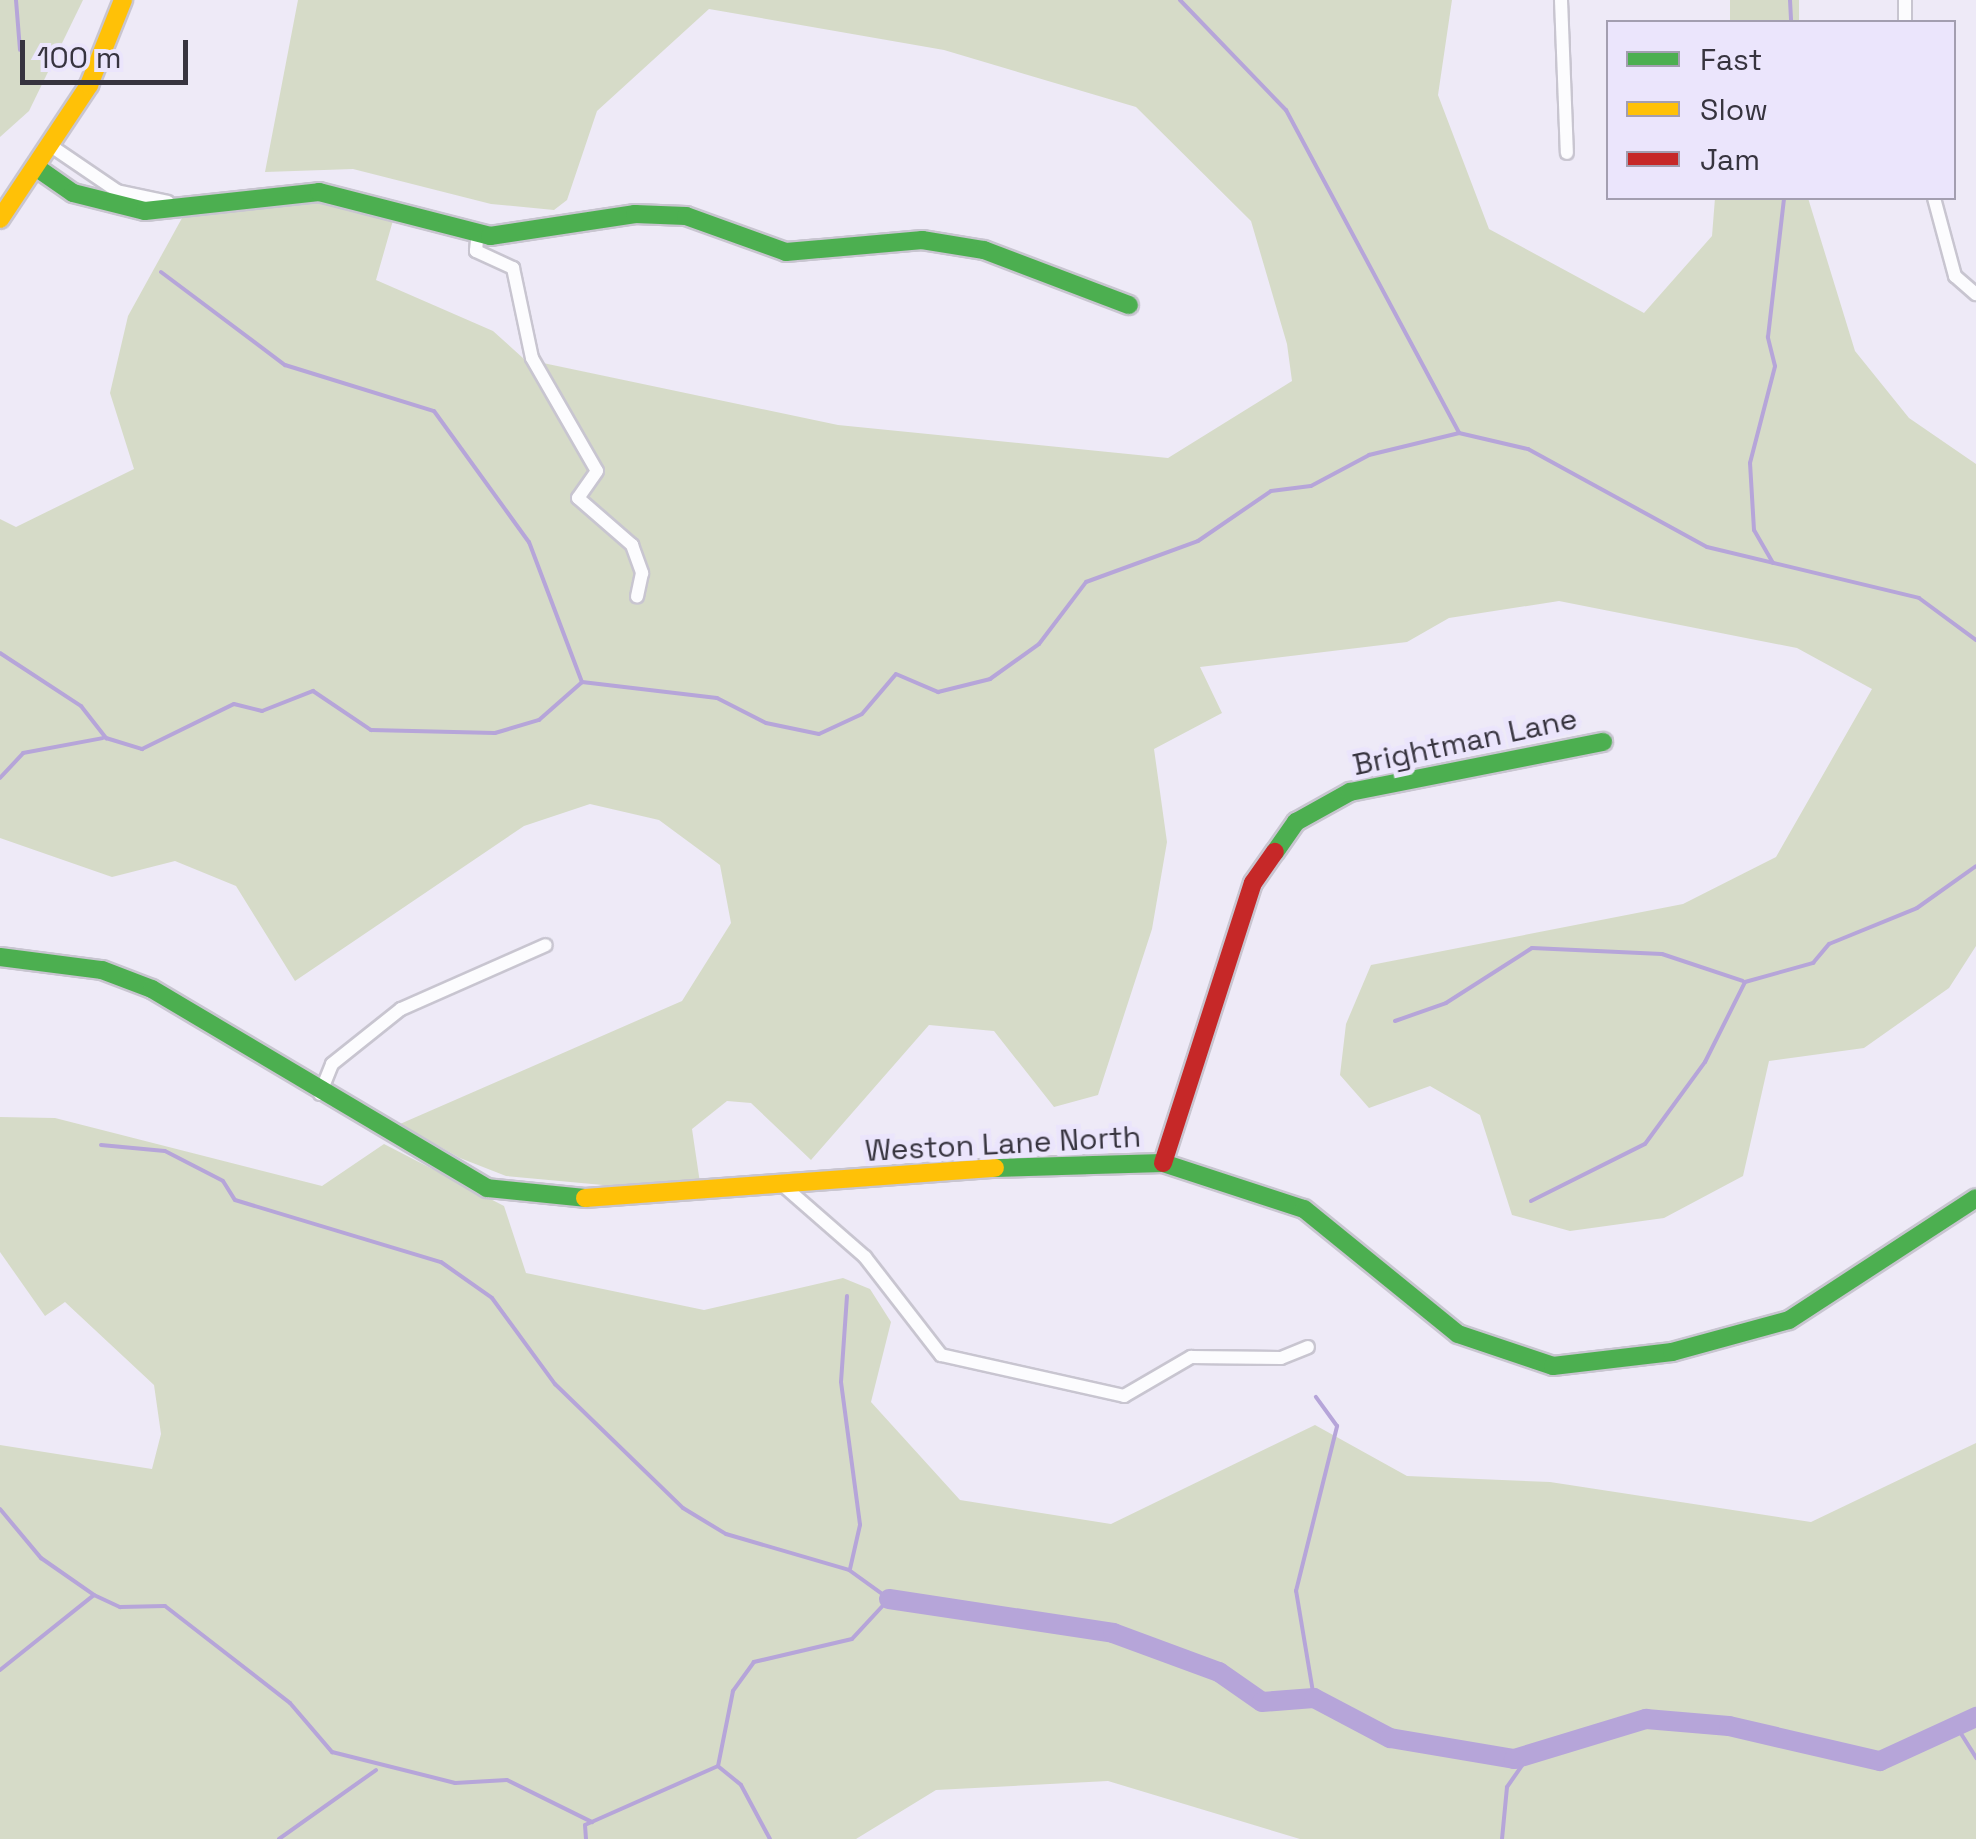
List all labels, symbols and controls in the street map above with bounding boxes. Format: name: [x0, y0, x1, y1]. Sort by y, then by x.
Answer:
scale bar: [25, 20, 192, 82]
legend: [1606, 20, 1956, 200]
text: 100 m: [37, 38, 122, 77]
text: Fast: [1700, 40, 1762, 79]
text: Slow: [1700, 90, 1768, 129]
text: Jam: [1700, 140, 1760, 179]
street label: Brightman Lane: [1350, 701, 1580, 783]
street label: Weston Lane North: [864, 1119, 1142, 1169]

